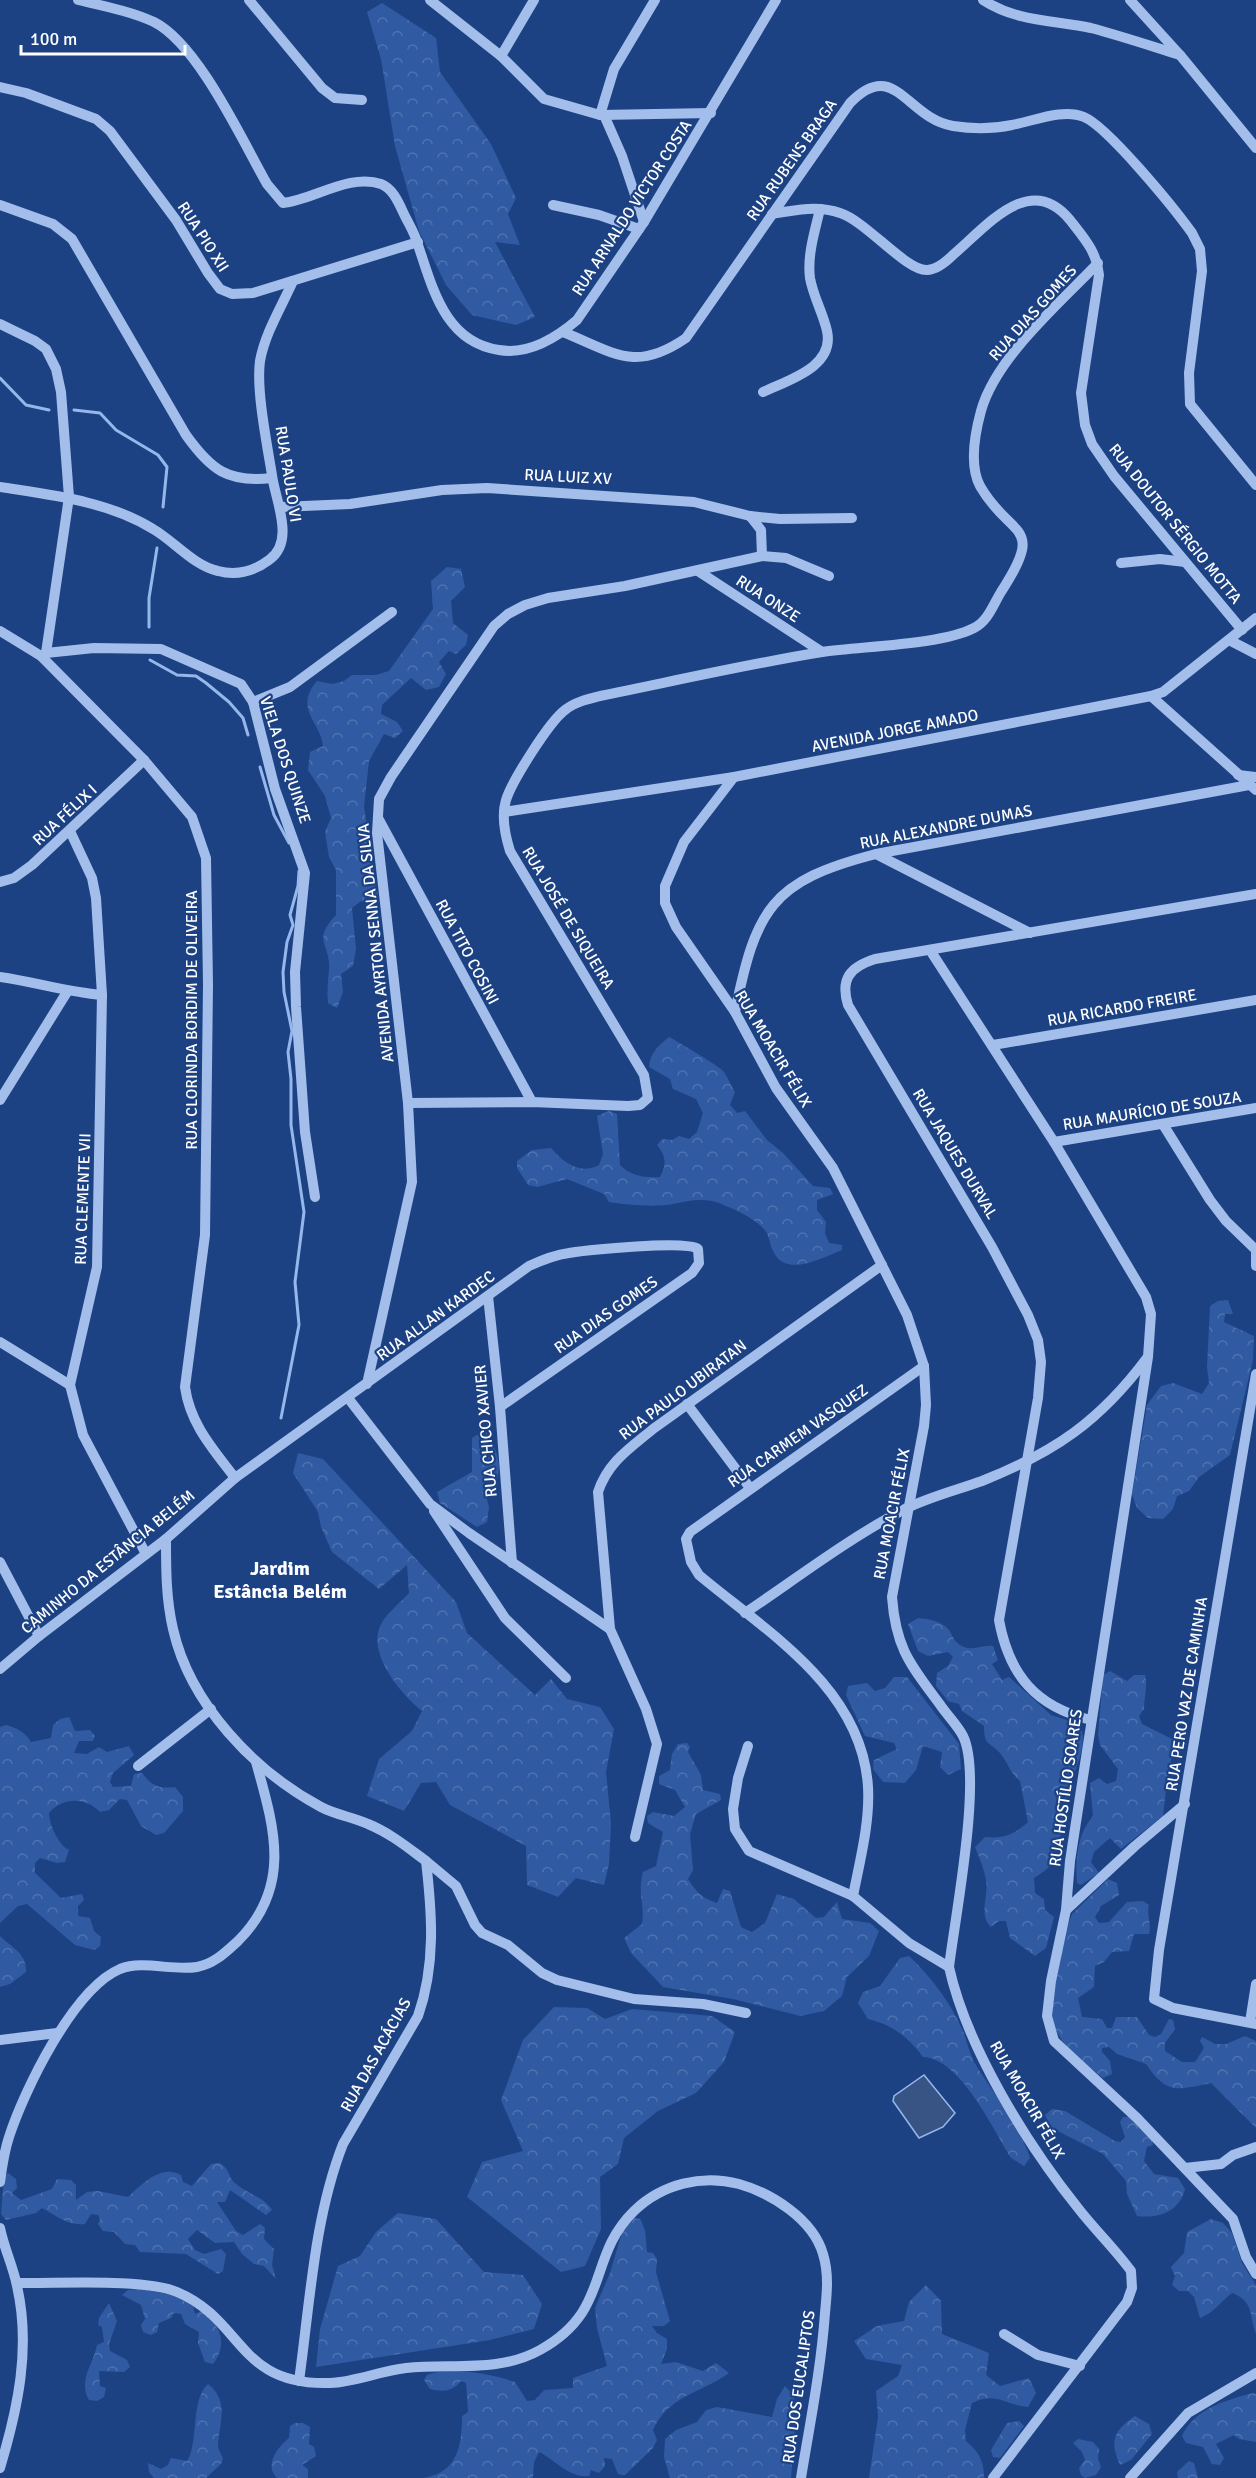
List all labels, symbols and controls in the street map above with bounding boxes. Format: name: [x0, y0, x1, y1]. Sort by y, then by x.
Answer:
scale bar: [21, 18, 184, 56]
text: 100 m: [30, 28, 77, 50]
street label: RUA RUBENS BRAGA: [742, 95, 842, 225]
street label: RUA ARNALDO VICTOR COSTA: [568, 116, 696, 300]
street label: RUA PIO XII: [173, 198, 233, 276]
street label: RUA DIAS GOMES: [985, 261, 1081, 365]
street label: RUA PAULO VI: [271, 424, 305, 524]
street label: RUA DOUTOR SÉRGIO MOTTA: [1104, 440, 1246, 608]
street label: RUA LUIZ XV: [524, 465, 612, 489]
street label: RUA ONZE: [732, 571, 804, 627]
street label: VIELA DOS QUINZE: [255, 694, 315, 826]
street label: AVENIDA JORGE AMADO: [810, 705, 980, 757]
street label: RUA FÉLIX I: [29, 780, 101, 850]
street label: RUA ALEXANDRE DUMAS: [858, 800, 1034, 854]
street label: AVENIDA AYRTON SENNA DA SILVA: [353, 822, 398, 1063]
street label: RUA JOSÉ DE SIQUEIRA: [517, 843, 619, 993]
street label: RUA CLORINDA BORDIM DE OLIVEIRA: [182, 890, 202, 1150]
street label: RUA TITO COSINI: [431, 896, 503, 1008]
street label: RUA RICARDO FREIRE: [1046, 985, 1198, 1031]
street label: RUA MOACIR FÉLIX: [730, 987, 816, 1112]
street label: RUA JAQUES DURVAL: [908, 1085, 1002, 1223]
street label: RUA MAURÍCIO DE SOUZA: [1061, 1087, 1243, 1135]
street label: RUA CLEMENTE VII: [71, 1133, 95, 1265]
street label: RUA ALLAN KARDEC: [373, 1266, 499, 1366]
street label: RUA DIAS GOMES: [550, 1272, 662, 1358]
street label: RUA PAULO UBIRATAN: [615, 1336, 751, 1444]
street label: RUA CHICO XAVIER: [470, 1364, 502, 1498]
street label: RUA CARMEM VASQUEZ: [724, 1380, 872, 1492]
street label: RUA MOACIR FÉLIX: [869, 1446, 915, 1581]
street label: CAMINHO DA ESTÂNCIA BELÉM: [17, 1486, 199, 1638]
district label: Jardim Estância Belém: [213, 1556, 347, 1604]
street label: RUA PERO VAZ DE CAMINHA: [1162, 1595, 1212, 1793]
street label: RUA HOSTÍLIO SOARES: [1045, 1708, 1087, 1868]
street label: RUA DAS ACÁCIAS: [336, 1994, 416, 2116]
street label: RUA MOACIR FÉLIX: [985, 2037, 1069, 2163]
street label: RUA DOS EUCALIPTOS: [778, 2309, 820, 2465]

